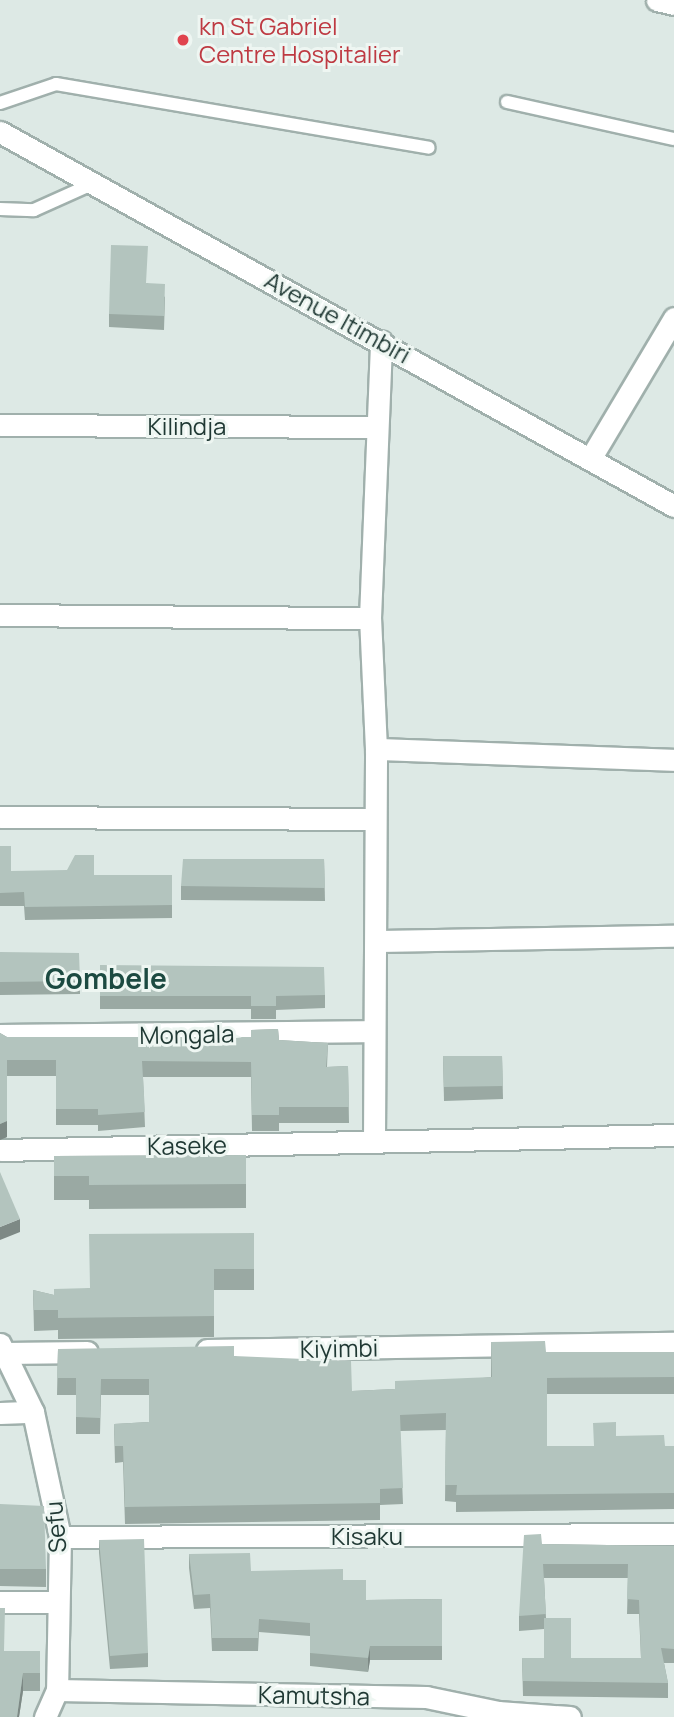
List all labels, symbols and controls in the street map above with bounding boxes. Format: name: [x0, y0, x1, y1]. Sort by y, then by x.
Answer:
place label: kn St Gabriel Centre Hospitalier: [199, 12, 401, 68]
marker: kn St Gabriel Centre Hospitalier: [173, 30, 193, 50]
street label: Avenue Itimbiri: [260, 265, 416, 369]
street label: Kilindja: [148, 412, 226, 440]
district label: Gombele: [45, 961, 167, 995]
street label: Mongala: [139, 1019, 235, 1049]
street label: Kaseke: [147, 1130, 227, 1160]
street label: Kiyimbi: [300, 1333, 378, 1363]
street label: Sefu: [38, 1500, 72, 1554]
street label: Kisaku: [331, 1522, 403, 1550]
street label: Kamutsha: [258, 1680, 370, 1710]

